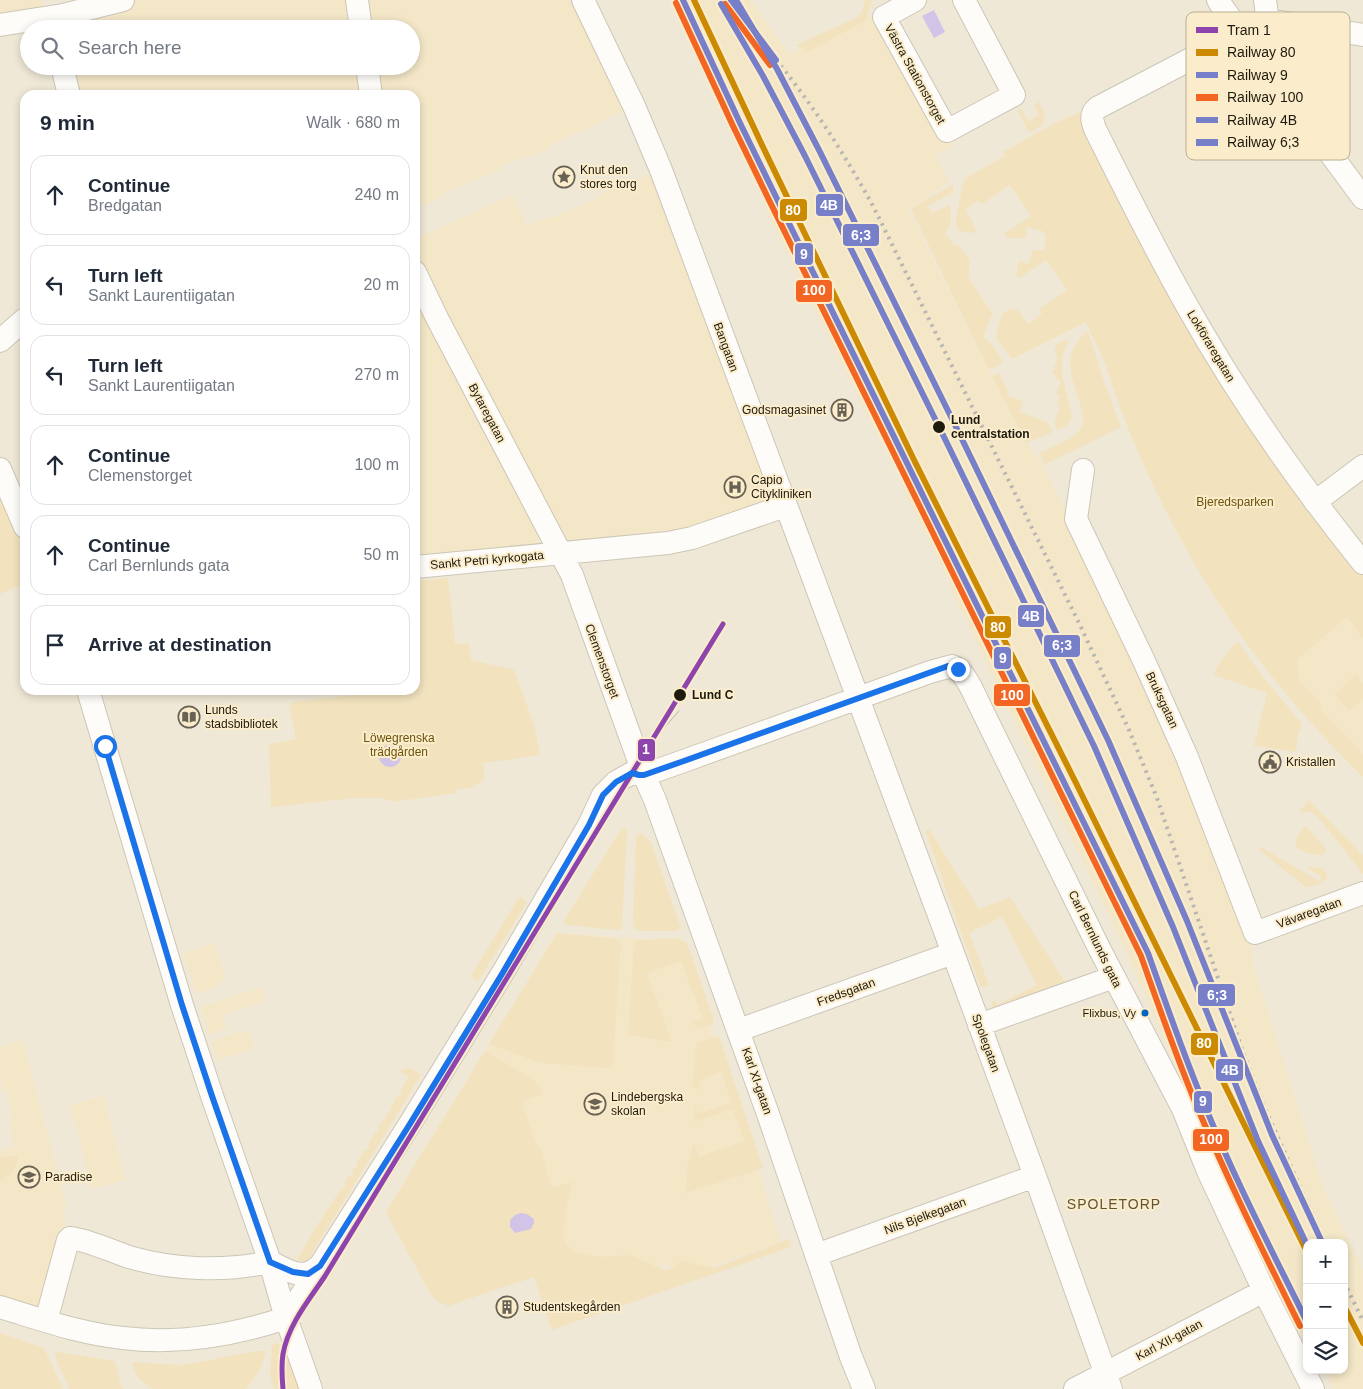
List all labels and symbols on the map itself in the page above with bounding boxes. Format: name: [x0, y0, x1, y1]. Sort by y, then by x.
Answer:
legend: [1186, 12, 1350, 160]
street label: Västra Stationstorget: [882, 22, 949, 127]
text: Tram 1: [1227, 22, 1271, 38]
text: Railway 80: [1227, 44, 1296, 60]
text: Railway 9: [1227, 67, 1288, 83]
text: Railway 100: [1227, 89, 1303, 105]
text: Railway 4B: [1227, 112, 1297, 128]
text: Railway 6;3: [1227, 134, 1300, 150]
place label: Knut den stores torg: [580, 163, 637, 191]
place icon: Knut den stores torg: [552, 165, 576, 189]
line badge: 4B: [815, 193, 844, 217]
text: 4B: [820, 197, 838, 213]
line badge: 80: [779, 198, 808, 222]
text: 80: [785, 202, 801, 218]
line badge: 6;3: [842, 223, 880, 247]
text: 6;3: [851, 227, 871, 243]
line badge: 9: [794, 242, 814, 266]
text: 9: [800, 246, 808, 262]
line badge: 100: [795, 279, 833, 303]
text: 100: [802, 282, 826, 298]
street label: Lokföraregatan: [1184, 308, 1238, 384]
street label: Bangatan: [711, 320, 741, 374]
street label: Bytaregatan: [466, 381, 508, 445]
building icon: Godsmagasinet: [830, 398, 854, 422]
place label: Godsmagasinet: [742, 403, 827, 417]
place label: Lund centralstation: [951, 413, 1030, 441]
marker: Lund centralstation: [931, 419, 947, 435]
place label: Capio Citykliniken: [751, 473, 812, 501]
hospital icon: Capio Citykliniken: [723, 475, 747, 499]
park label: Bjeredsparken: [1196, 495, 1274, 509]
street label: Sankt Petri kyrkogata: [430, 548, 545, 572]
line badge: 4B: [1017, 604, 1045, 628]
text: 4B: [1022, 608, 1040, 624]
line badge: 80: [984, 615, 1012, 639]
text: 80: [990, 619, 1006, 635]
street label: Clemenstorget: [582, 622, 622, 701]
line badge: 6;3: [1043, 634, 1081, 658]
text: 6;3: [1052, 637, 1072, 653]
line badge: 9: [993, 646, 1012, 670]
text: 9: [999, 650, 1007, 666]
route end: [947, 658, 970, 681]
street label: Bruksgatan: [1143, 670, 1181, 730]
line badge: 100: [993, 683, 1031, 707]
marker: Lund C: [672, 687, 688, 703]
text: 100: [1000, 687, 1024, 703]
place label: Lund C: [692, 688, 734, 702]
place label: Lunds stadsbibliotek: [205, 703, 279, 731]
library icon: Lunds stadsbibliotek: [177, 705, 201, 729]
park label: Löwegrenska trädgården: [363, 731, 435, 759]
route start: [94, 735, 117, 758]
line badge: 1: [637, 738, 656, 762]
text: 1: [642, 741, 650, 757]
public building icon: Kristallen: [1258, 750, 1282, 774]
place label: Kristallen: [1286, 755, 1335, 769]
street label: Carl Bernlunds gata: [1065, 888, 1125, 990]
street label: Vävaregatan: [1275, 895, 1343, 931]
street label: Fredsgatan: [815, 975, 877, 1009]
line badge: 6;3: [1197, 983, 1236, 1007]
text: 6;3: [1207, 987, 1227, 1003]
place label: Flixbus, Vy: [1083, 1007, 1136, 1019]
marker: Flixbus, Vy: [1140, 1008, 1150, 1018]
street label: Spolegatan: [969, 1012, 1003, 1074]
line badge: 80: [1190, 1032, 1219, 1056]
text: 80: [1196, 1035, 1212, 1051]
street label: Karl XI-gatan: [739, 1046, 775, 1116]
line badge: 4B: [1215, 1058, 1244, 1082]
text: 4B: [1221, 1062, 1239, 1078]
place label: Lindebergska skolan: [611, 1090, 683, 1118]
line badge: 9: [1193, 1090, 1213, 1114]
school or university icon: Lindebergska skolan: [583, 1092, 607, 1116]
text: 9: [1199, 1093, 1207, 1109]
line badge: 100: [1192, 1128, 1230, 1152]
text: 100: [1199, 1131, 1223, 1147]
school or university icon: Paradise: [17, 1165, 41, 1189]
place label: Paradise: [45, 1170, 93, 1184]
street label: Nils Bjelkegatan: [882, 1195, 968, 1237]
district label: SPOLETORP: [1067, 1196, 1161, 1212]
building icon: Studentskegården: [495, 1295, 519, 1319]
place label: Studentskegården: [523, 1300, 620, 1314]
street label: Karl XII-gatan: [1133, 1317, 1205, 1363]

